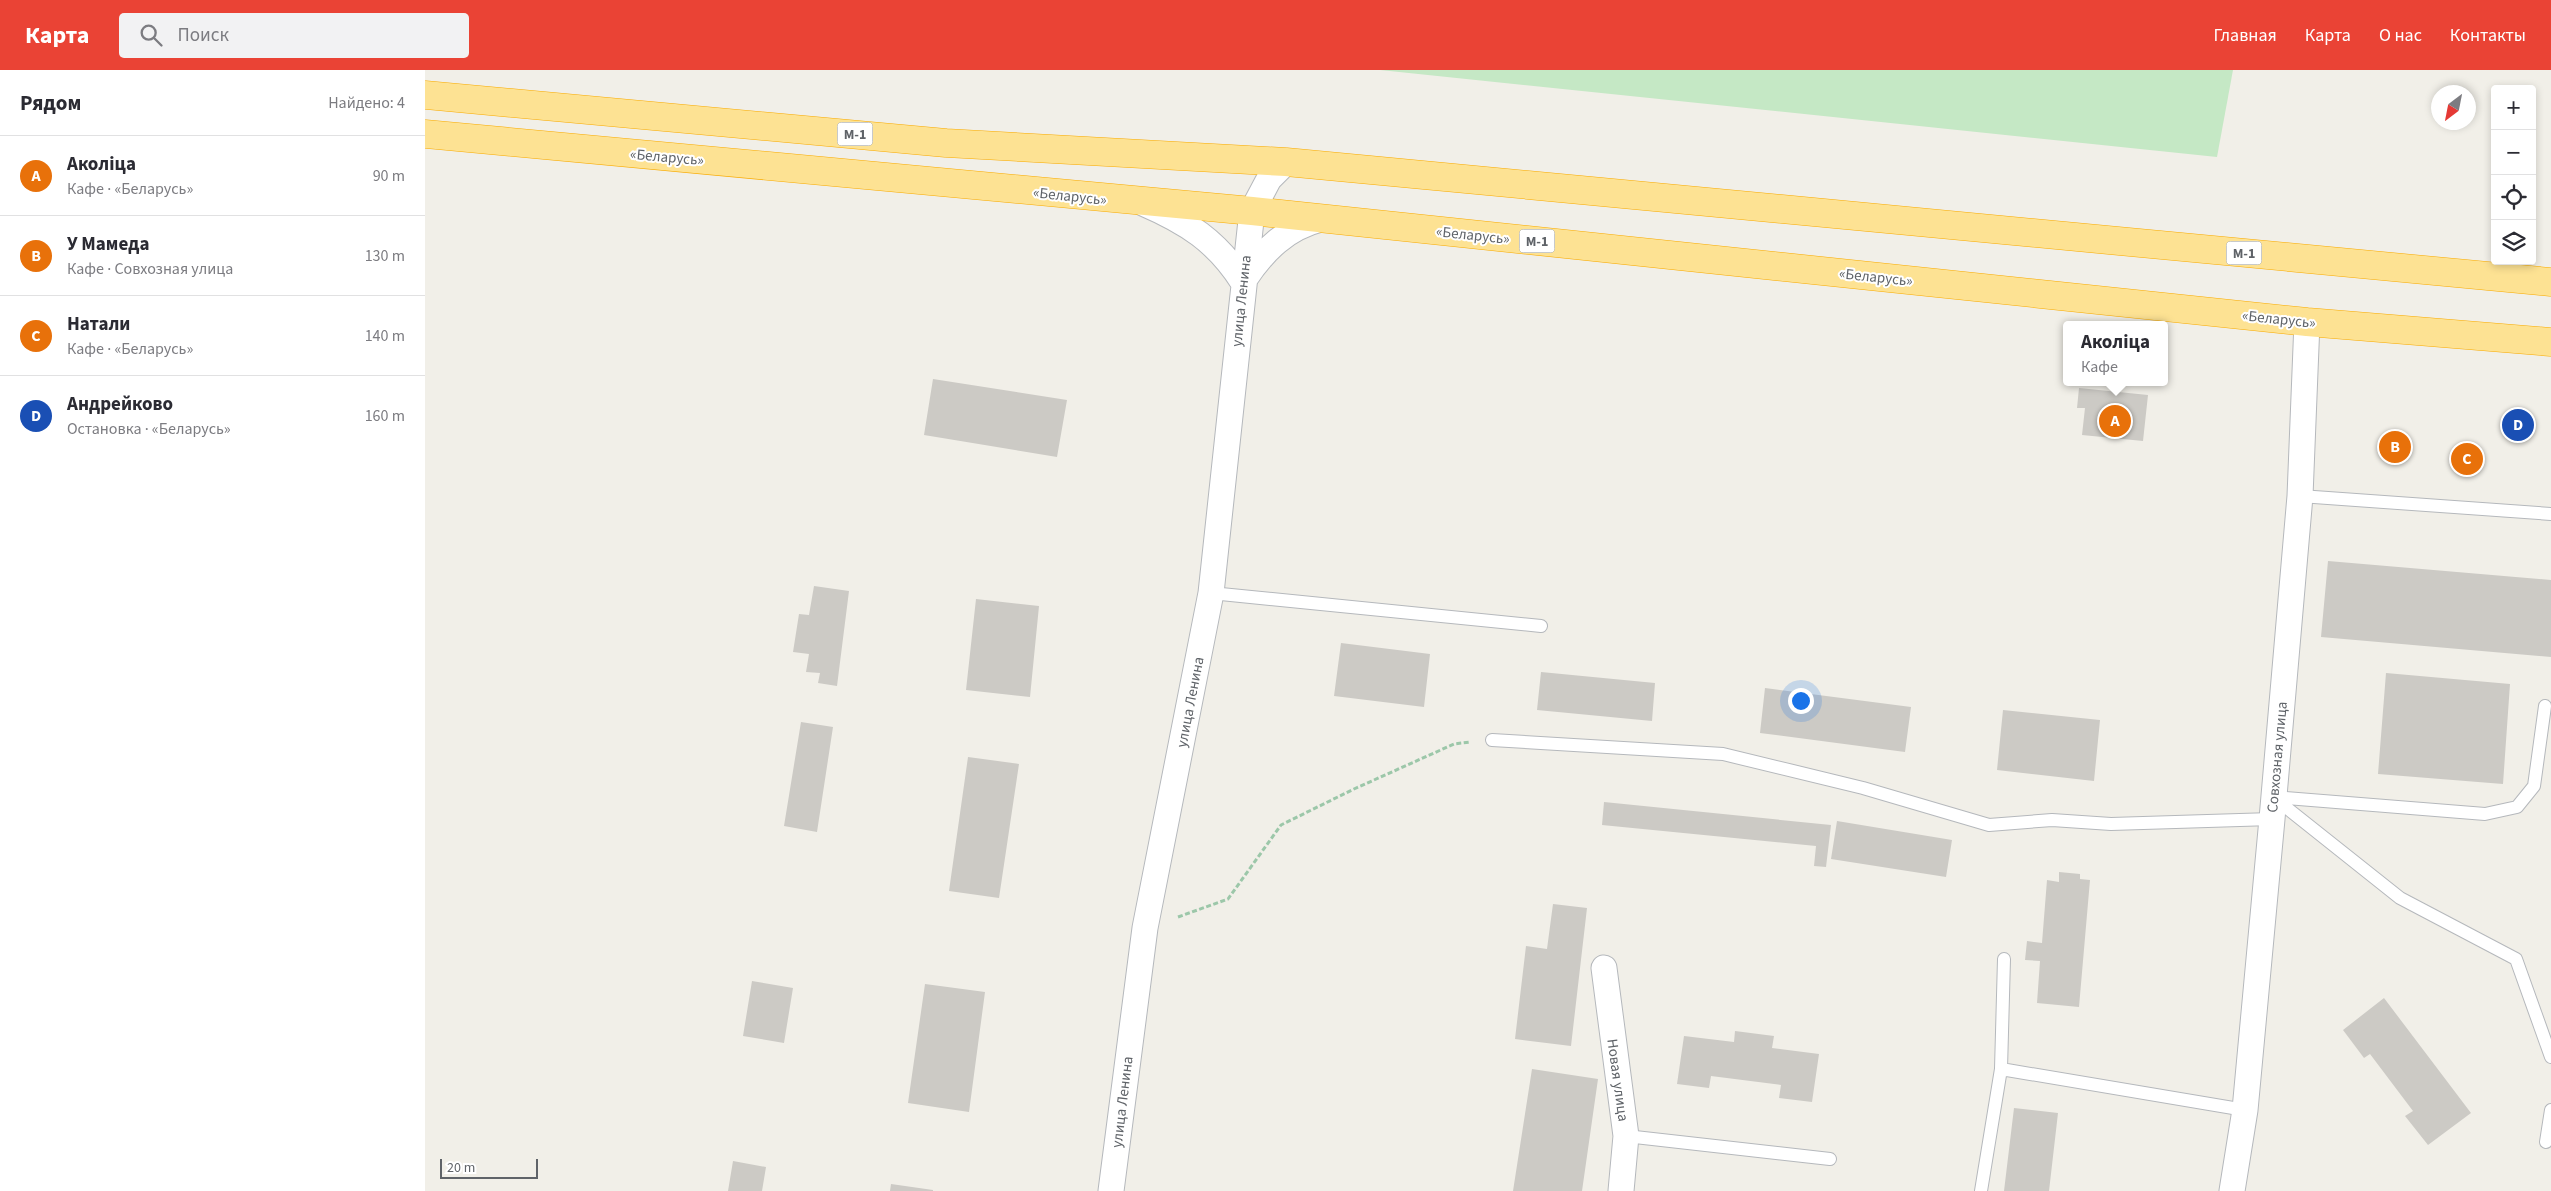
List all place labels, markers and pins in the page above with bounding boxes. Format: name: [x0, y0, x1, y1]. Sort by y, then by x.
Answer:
pin: A: [2099, 402, 2131, 440]
pin: D: [2502, 406, 2534, 444]
pin: B: [2379, 428, 2411, 466]
pin: C: [2451, 440, 2483, 478]

